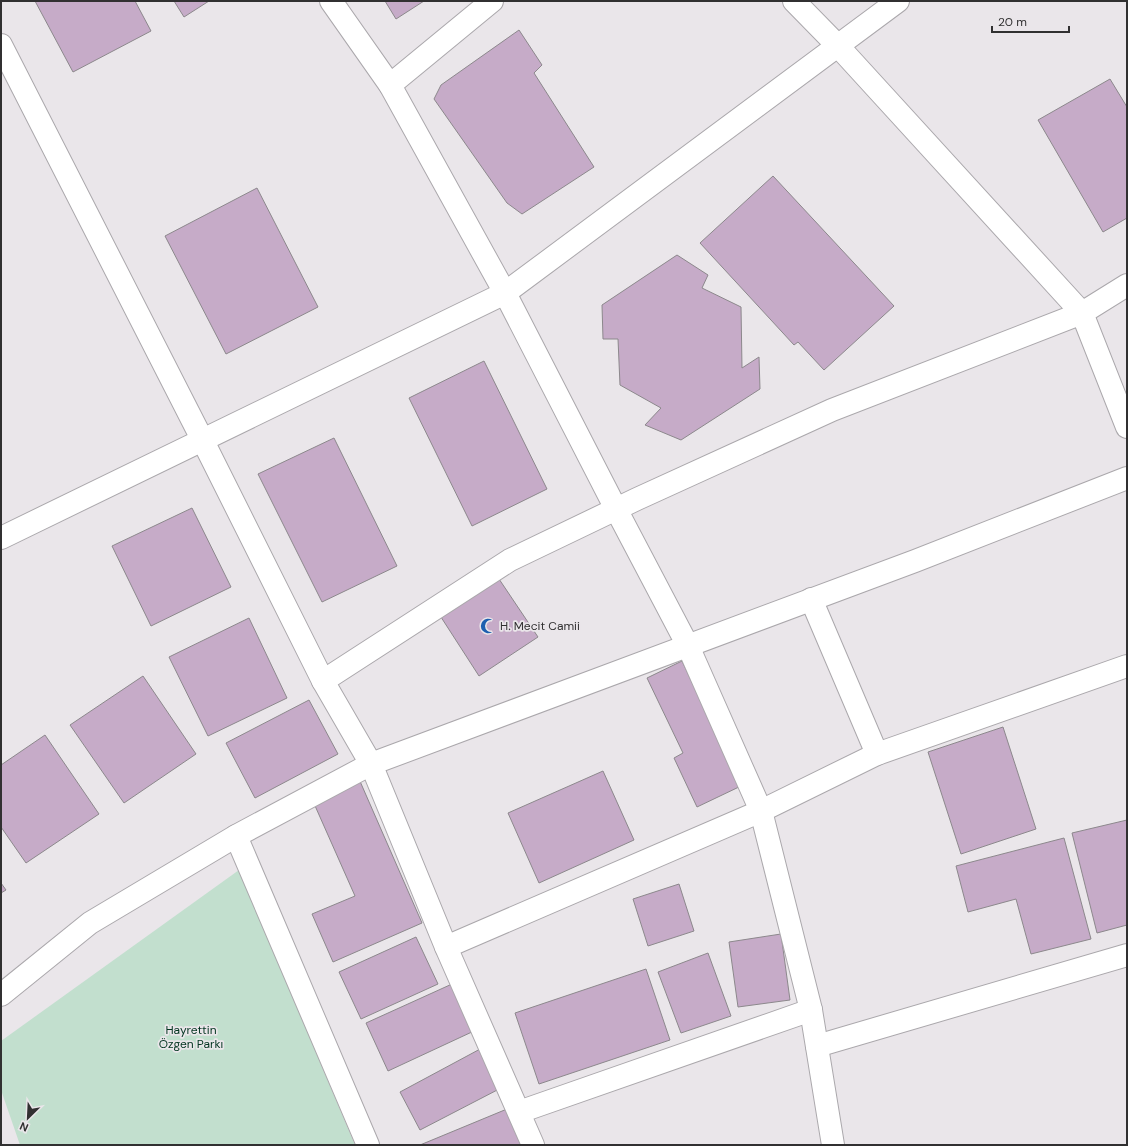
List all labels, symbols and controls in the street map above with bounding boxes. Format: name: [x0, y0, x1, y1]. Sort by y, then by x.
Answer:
scale bar: [992, 8, 1069, 34]
text: 20 m: [998, 14, 1027, 30]
mosque icon: H. Mecit Camii: [479, 617, 497, 635]
place label: H. Mecit Camii: [500, 618, 580, 634]
park label: Hayrettin Özgen Parkı: [159, 1022, 223, 1052]
north arrow: [8, 1098, 48, 1138]
text: N: [17, 1119, 30, 1135]

